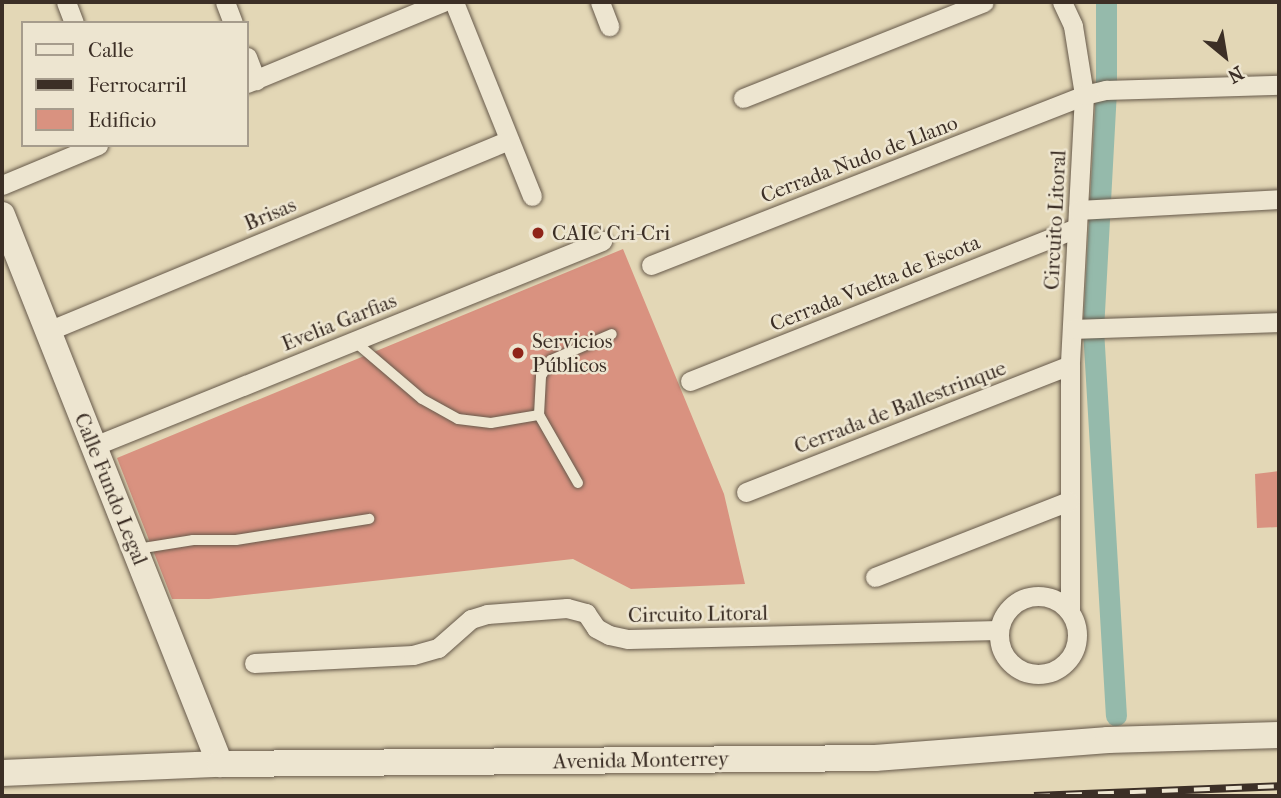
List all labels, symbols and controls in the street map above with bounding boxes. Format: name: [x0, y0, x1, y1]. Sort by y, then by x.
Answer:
legend: [21, 21, 248, 147]
north arrow: [1190, 21, 1260, 91]
text: Calle: [88, 38, 134, 62]
text: N: [1224, 61, 1247, 87]
text: Ferrocarril: [88, 73, 187, 97]
text: Edificio: [88, 108, 156, 132]
street label: Cerrada Nudo de Llano: [757, 110, 961, 208]
street label: Circuito Litoral: [1039, 149, 1071, 291]
street label: Brisas: [240, 192, 300, 236]
place label: CAIC Cri-Cri: [552, 220, 670, 246]
marker: CAIC Cri-Cri: [530, 225, 546, 241]
street label: Cerrada Vuelta de Escota: [766, 229, 984, 337]
street label: Evelia Garfias: [278, 288, 400, 356]
place label: Servicios Públicos: [532, 328, 612, 378]
marker: Servicios Públicos: [510, 345, 526, 361]
street label: Cerrada de Ballestrinque: [791, 355, 1009, 459]
street label: Calle Fundo Legal: [69, 409, 153, 569]
street label: Circuito Litoral: [628, 600, 768, 628]
street label: Avenida Monterrey: [553, 746, 729, 774]

